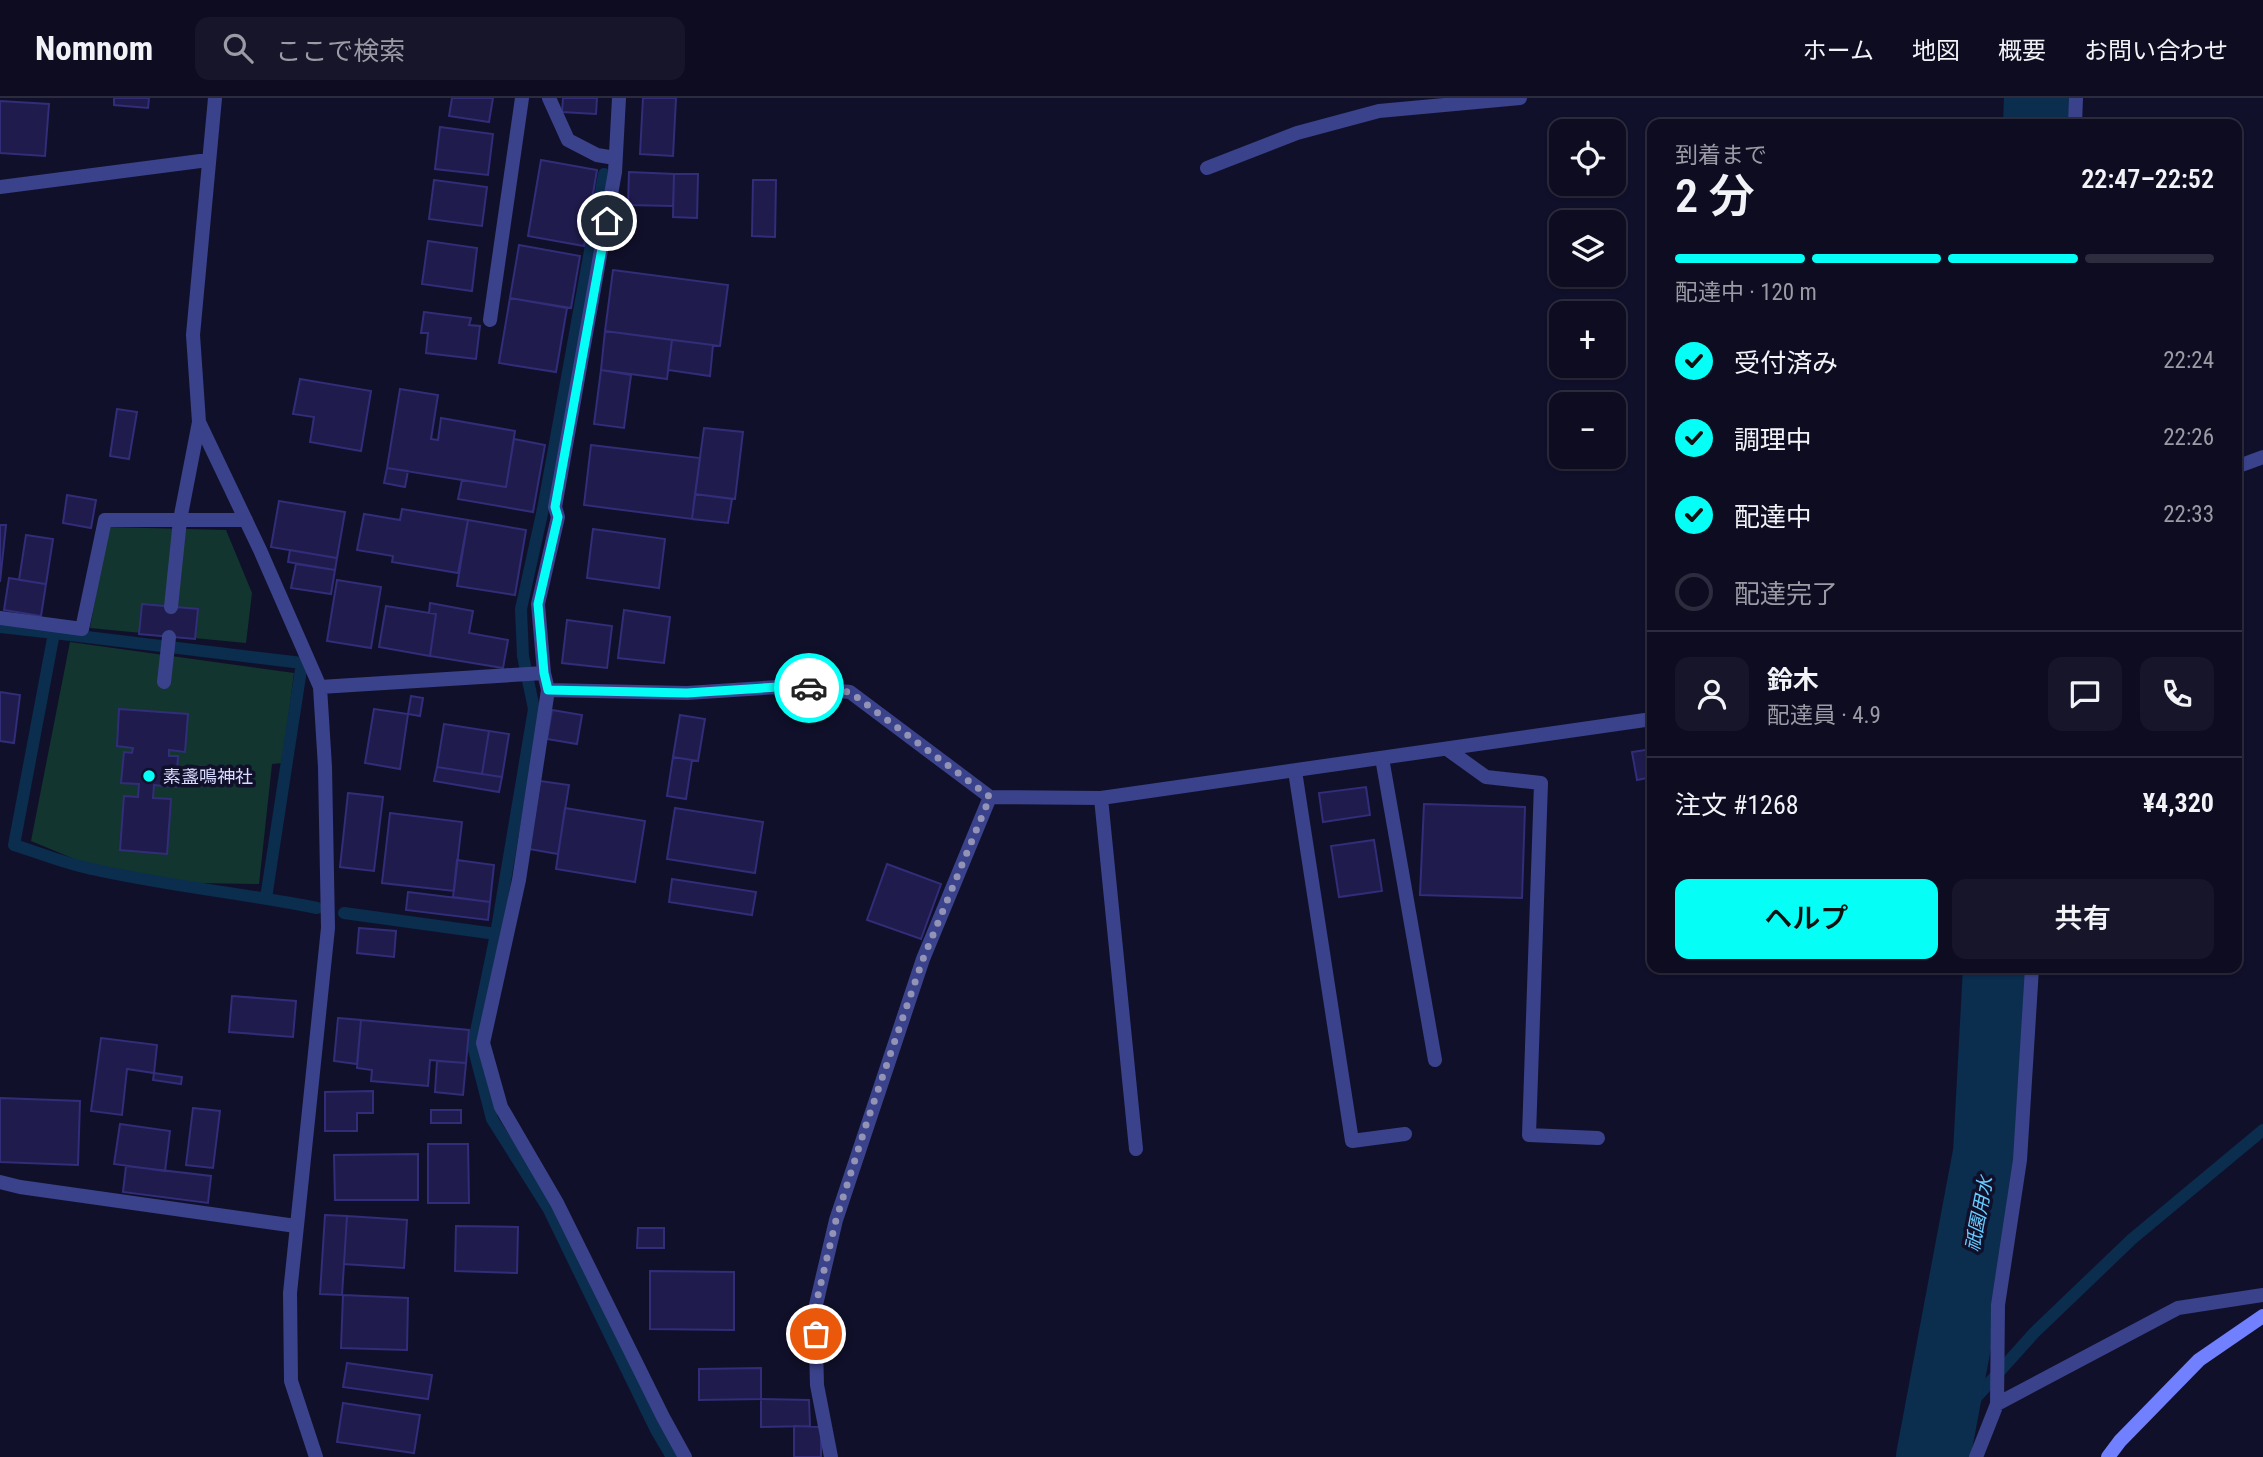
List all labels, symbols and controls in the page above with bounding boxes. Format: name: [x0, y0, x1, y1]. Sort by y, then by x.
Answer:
search box: [195, 17, 685, 80]
text: Nomnom: [35, 29, 153, 68]
icon: search: [219, 29, 257, 67]
text: ここで検索: [275, 36, 405, 66]
text: ホーム: [1803, 37, 1874, 65]
text: 地図: [1912, 37, 1960, 65]
text: 概要: [1998, 37, 2046, 65]
text: お問い合わせ: [2084, 37, 2228, 65]
map controls: [1549, 119, 1626, 469]
button: locate: [1549, 119, 1626, 196]
text: 到着まで: [1675, 142, 1767, 169]
text: 22:47–22:52: [2081, 164, 2214, 194]
text: 2 分: [1675, 169, 1755, 223]
pin: [577, 191, 637, 251]
icon: home: [588, 202, 626, 240]
button: layers: [1549, 210, 1626, 287]
text: 配達中 · 120 m: [1675, 279, 1817, 306]
button: +: [1549, 301, 1626, 378]
icon: check: [1675, 342, 1713, 380]
text: 22:24: [2163, 347, 2214, 374]
text: 受付済み: [1734, 348, 1838, 378]
button: −: [1549, 392, 1626, 469]
icon: check: [1675, 419, 1713, 457]
text: 22:26: [2163, 424, 2214, 451]
text: 調理中: [1734, 425, 1812, 455]
icon: check: [1675, 496, 1713, 534]
text: 22:33: [2163, 501, 2214, 528]
text: 配達中: [1734, 502, 1812, 532]
text: 配達完了: [1734, 579, 1838, 609]
courier: [774, 653, 844, 723]
button: person: [1675, 657, 1749, 731]
button: chat: [2048, 657, 2122, 731]
button: phone: [2140, 657, 2214, 731]
text: 鈴木: [1767, 665, 1819, 695]
icon: car: [790, 669, 828, 707]
text: 配達員 · 4.9: [1767, 702, 1881, 729]
place label: 素盞鳴神社: [163, 766, 253, 787]
marker: 素盞鳴神社: [141, 768, 157, 784]
text: ¥4,320: [2143, 788, 2214, 818]
text: 注文 #1268: [1675, 790, 1799, 820]
button: ヘルプ: [1675, 879, 1938, 959]
button: 共有: [1952, 879, 2214, 959]
water label: 祇園用水: [1960, 1173, 1998, 1254]
pin: [786, 1304, 846, 1364]
icon: bag: [797, 1315, 835, 1353]

